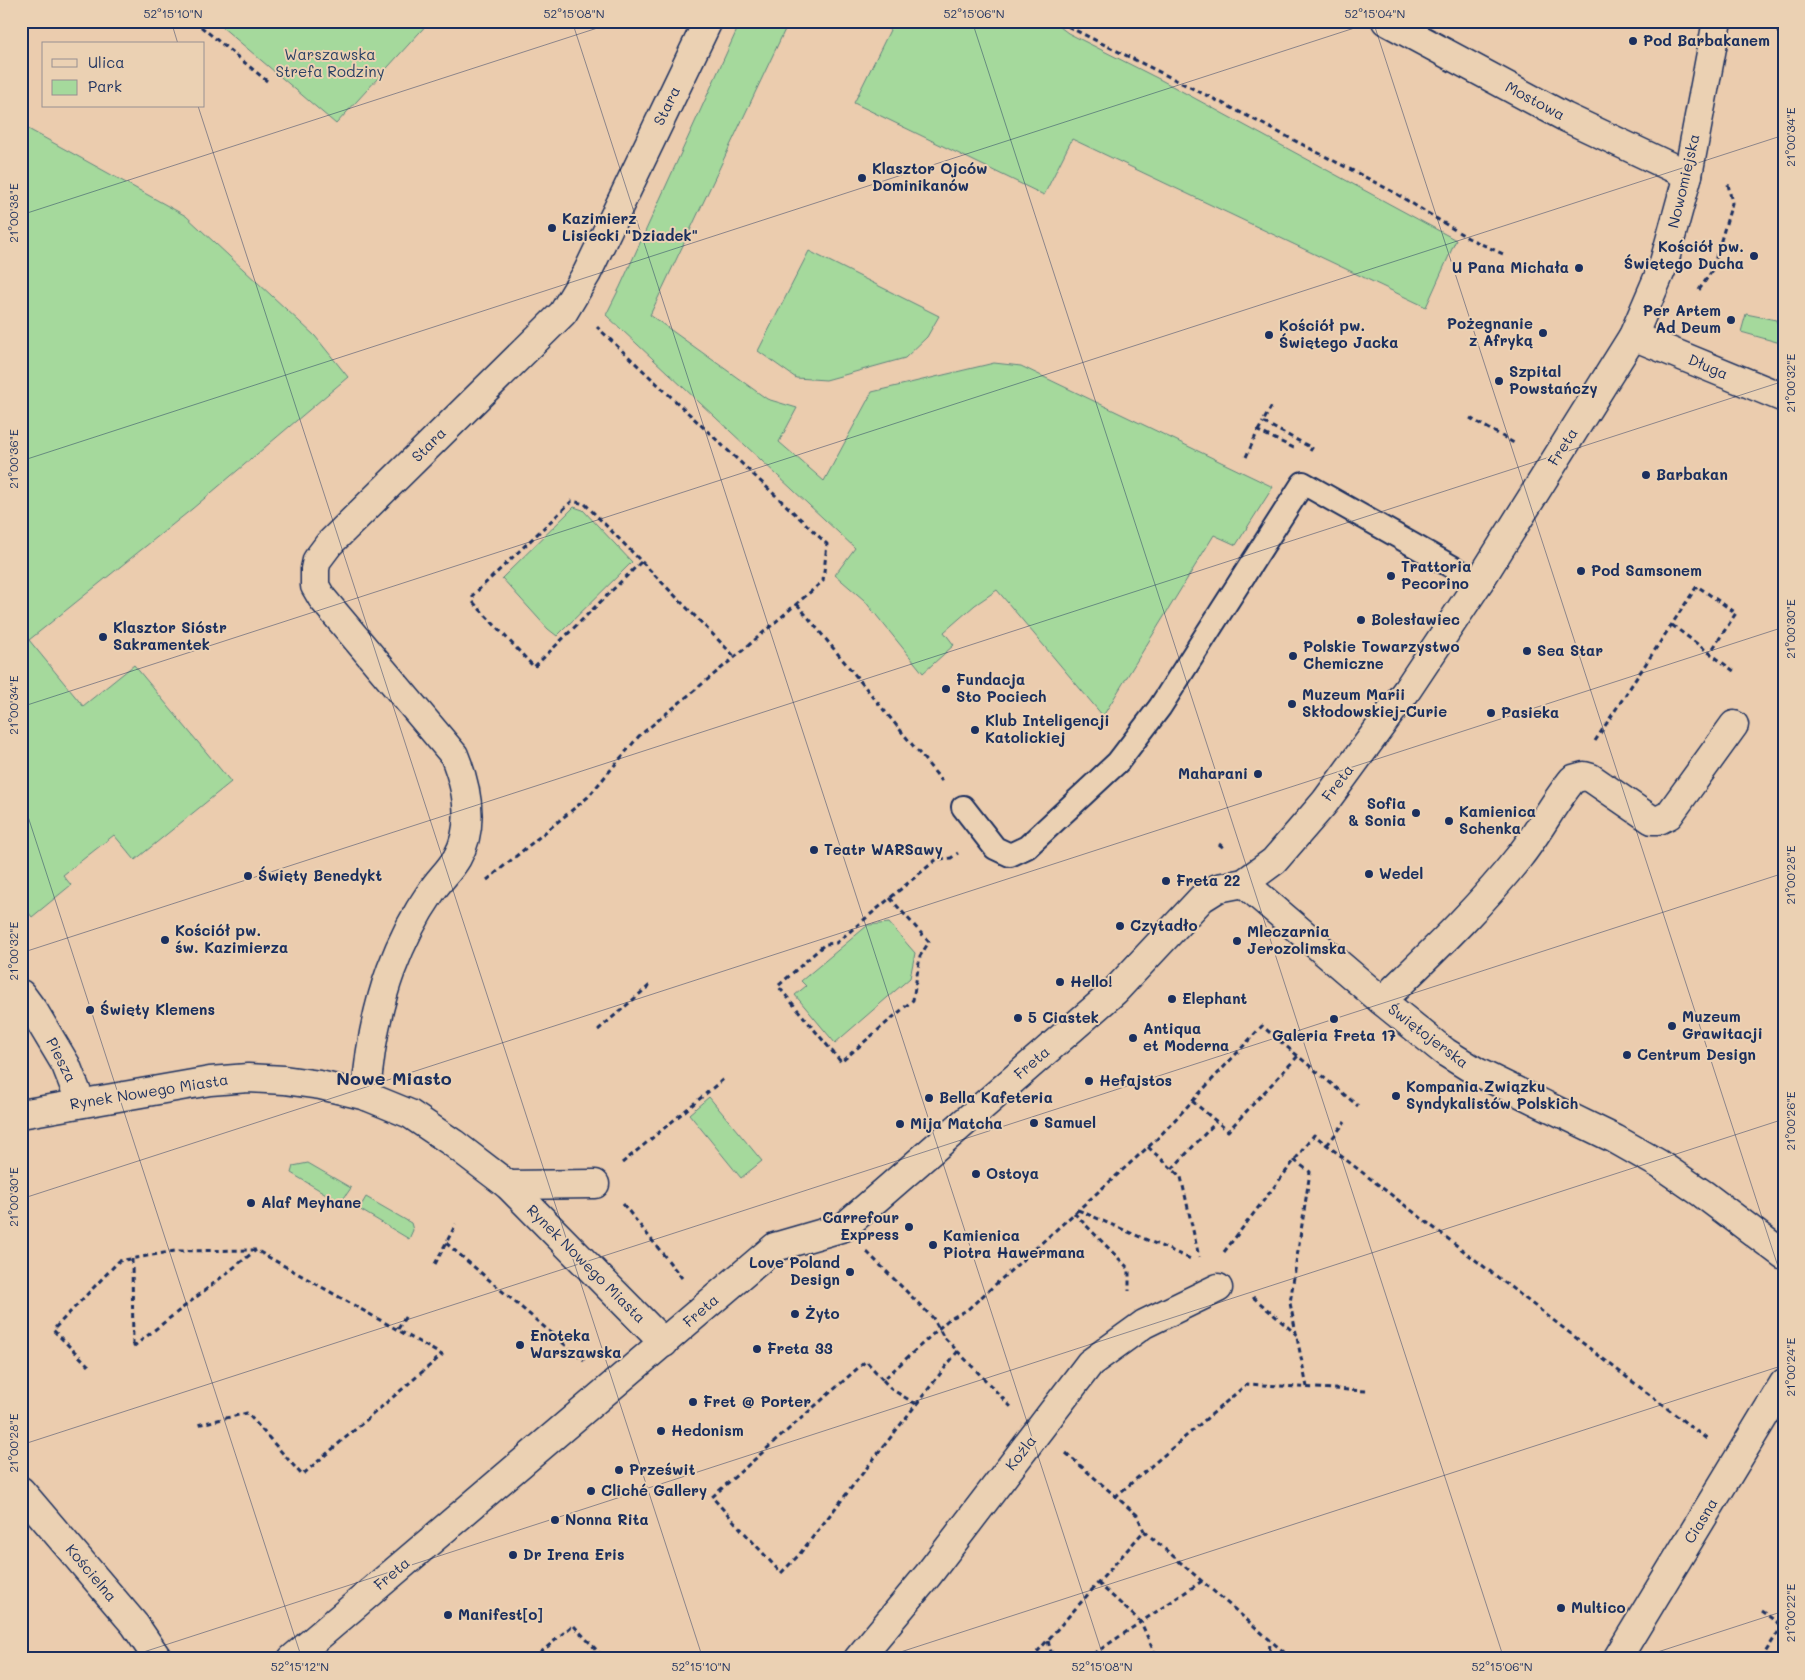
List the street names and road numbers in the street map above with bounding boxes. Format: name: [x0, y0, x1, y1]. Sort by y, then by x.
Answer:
street label: Mostowa: [1502, 76, 1569, 124]
street label: Stara: [648, 83, 684, 128]
street label: Nowomiejska: [1662, 132, 1704, 230]
street label: Długa: [1686, 349, 1731, 383]
street label: Stara: [407, 423, 450, 466]
street label: Freta: [1543, 424, 1582, 469]
street label: Freta: [1317, 760, 1358, 805]
street label: Świętojerska: [1384, 998, 1473, 1072]
street label: Piesza: [42, 1034, 82, 1085]
street label: Freta: [1009, 1041, 1053, 1083]
street label: Rynek Nowego Miasta: [68, 1069, 230, 1113]
street label: Rynek Nowego Miasta: [523, 1200, 650, 1327]
street label: Freta: [678, 1289, 722, 1331]
street label: Koźla: [1000, 1431, 1040, 1474]
street label: Ciasna: [1679, 1494, 1721, 1547]
street label: Kościelna: [62, 1539, 122, 1605]
street label: Freta: [369, 1552, 414, 1594]

